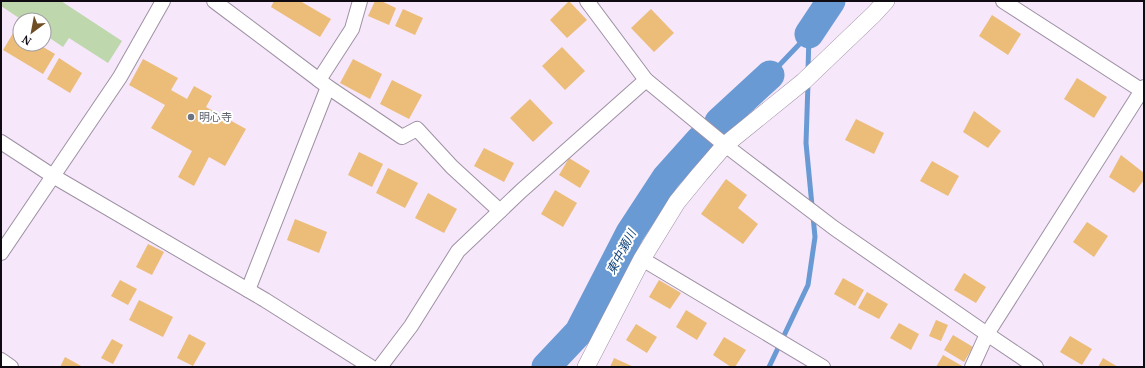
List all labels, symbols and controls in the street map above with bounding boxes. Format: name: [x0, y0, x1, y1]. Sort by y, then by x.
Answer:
north arrow: [12, 12, 52, 52]
text: N: [19, 32, 34, 49]
place label: 明心寺: [199, 110, 232, 124]
marker: 明心寺: [186, 112, 196, 122]
water label: 東中瀬川: [603, 226, 640, 277]

